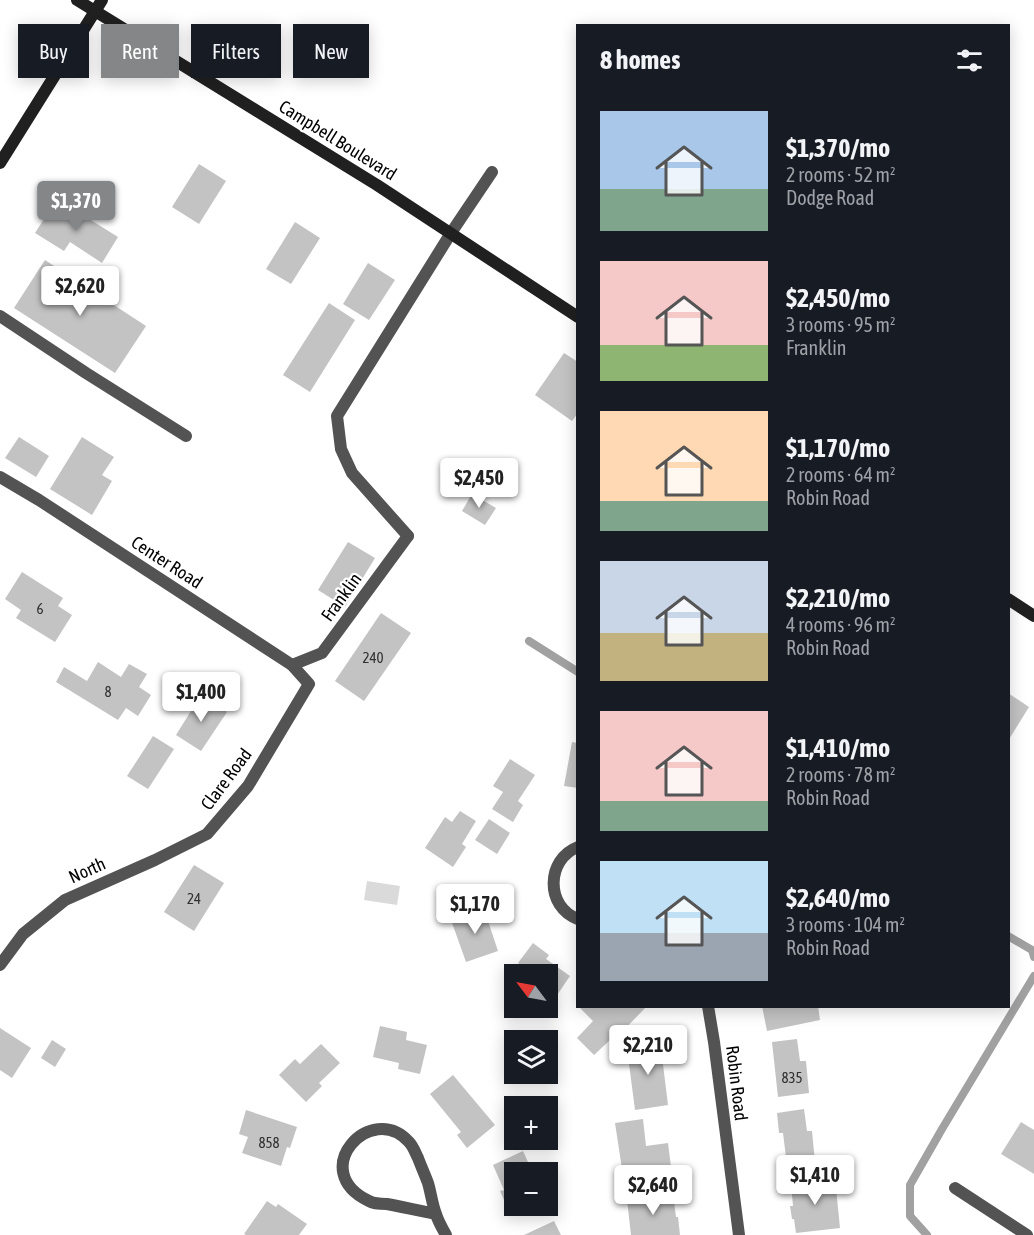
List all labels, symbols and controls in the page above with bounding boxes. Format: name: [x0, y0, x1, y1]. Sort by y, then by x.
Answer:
chip: Buy: [18, 24, 89, 78]
chip: Rent: [101, 24, 179, 78]
chip: Filters: [191, 24, 281, 78]
chip: New: [293, 24, 369, 78]
icon: filters: [953, 44, 986, 77]
text: 8 homes: [600, 45, 680, 75]
street label: Campbell Boulevard: [275, 95, 401, 185]
text: $1,370/mo: [786, 133, 890, 163]
icon: home: [648, 135, 720, 207]
text: 2 rooms · 52 m²: [786, 163, 896, 186]
pin: $1,370: [27, 181, 125, 232]
text: Dodge Road: [786, 186, 874, 209]
text: $1,370: [51, 189, 101, 212]
pin: $2,620: [31, 266, 129, 317]
text: $2,620: [55, 274, 105, 297]
text: $2,450/mo: [786, 283, 890, 313]
icon: home: [648, 285, 720, 357]
text: 3 rooms · 95 m²: [786, 313, 896, 336]
text: Franklin: [786, 336, 847, 359]
text: $1,170/mo: [786, 433, 890, 463]
icon: home: [648, 435, 720, 507]
pin: $2,450: [430, 458, 528, 509]
text: 2 rooms · 64 m²: [786, 463, 896, 486]
text: $2,450: [454, 466, 504, 489]
text: Robin Road: [786, 486, 870, 509]
street label: Center Road: [128, 531, 206, 593]
street label: Franklin: [316, 569, 366, 625]
text: $2,210/mo: [786, 583, 890, 613]
icon: home: [648, 585, 720, 657]
house number: 6: [36, 600, 44, 617]
text: 4 rooms · 96 m²: [786, 613, 896, 636]
text: Robin Road: [786, 636, 870, 659]
house number: 240: [362, 649, 384, 666]
pin: $1,400: [152, 672, 250, 723]
text: $1,400: [176, 680, 226, 703]
house number: 8: [104, 683, 112, 700]
text: $1,410/mo: [786, 733, 890, 763]
icon: home: [648, 735, 720, 807]
street label: Clare Road: [196, 744, 256, 814]
text: 2 rooms · 78 m²: [786, 763, 896, 786]
text: Robin Road: [786, 786, 870, 809]
street label: North: [65, 853, 109, 887]
text: $2,640/mo: [786, 883, 890, 913]
pin: $1,170: [426, 884, 524, 935]
icon: home: [648, 885, 720, 957]
house number: 24: [187, 890, 201, 907]
text: $1,170: [450, 892, 500, 915]
text: 3 rooms · 104 m²: [786, 913, 905, 936]
text: Robin Road: [786, 936, 870, 959]
north arrow: [504, 964, 558, 1018]
map controls: [504, 964, 558, 1216]
pin: $2,210: [599, 1025, 697, 1076]
button: layers: [504, 1030, 558, 1084]
text: $2,210: [623, 1033, 673, 1056]
street label: Robin Road: [722, 1044, 752, 1122]
house number: 835: [781, 1069, 803, 1086]
button: +: [504, 1096, 558, 1150]
house number: 858: [258, 1134, 280, 1151]
pin: $1,410: [766, 1155, 864, 1206]
button: −: [504, 1162, 558, 1216]
text: $1,410: [790, 1163, 840, 1186]
pin: $2,640: [604, 1165, 702, 1216]
text: $2,640: [628, 1173, 678, 1196]

